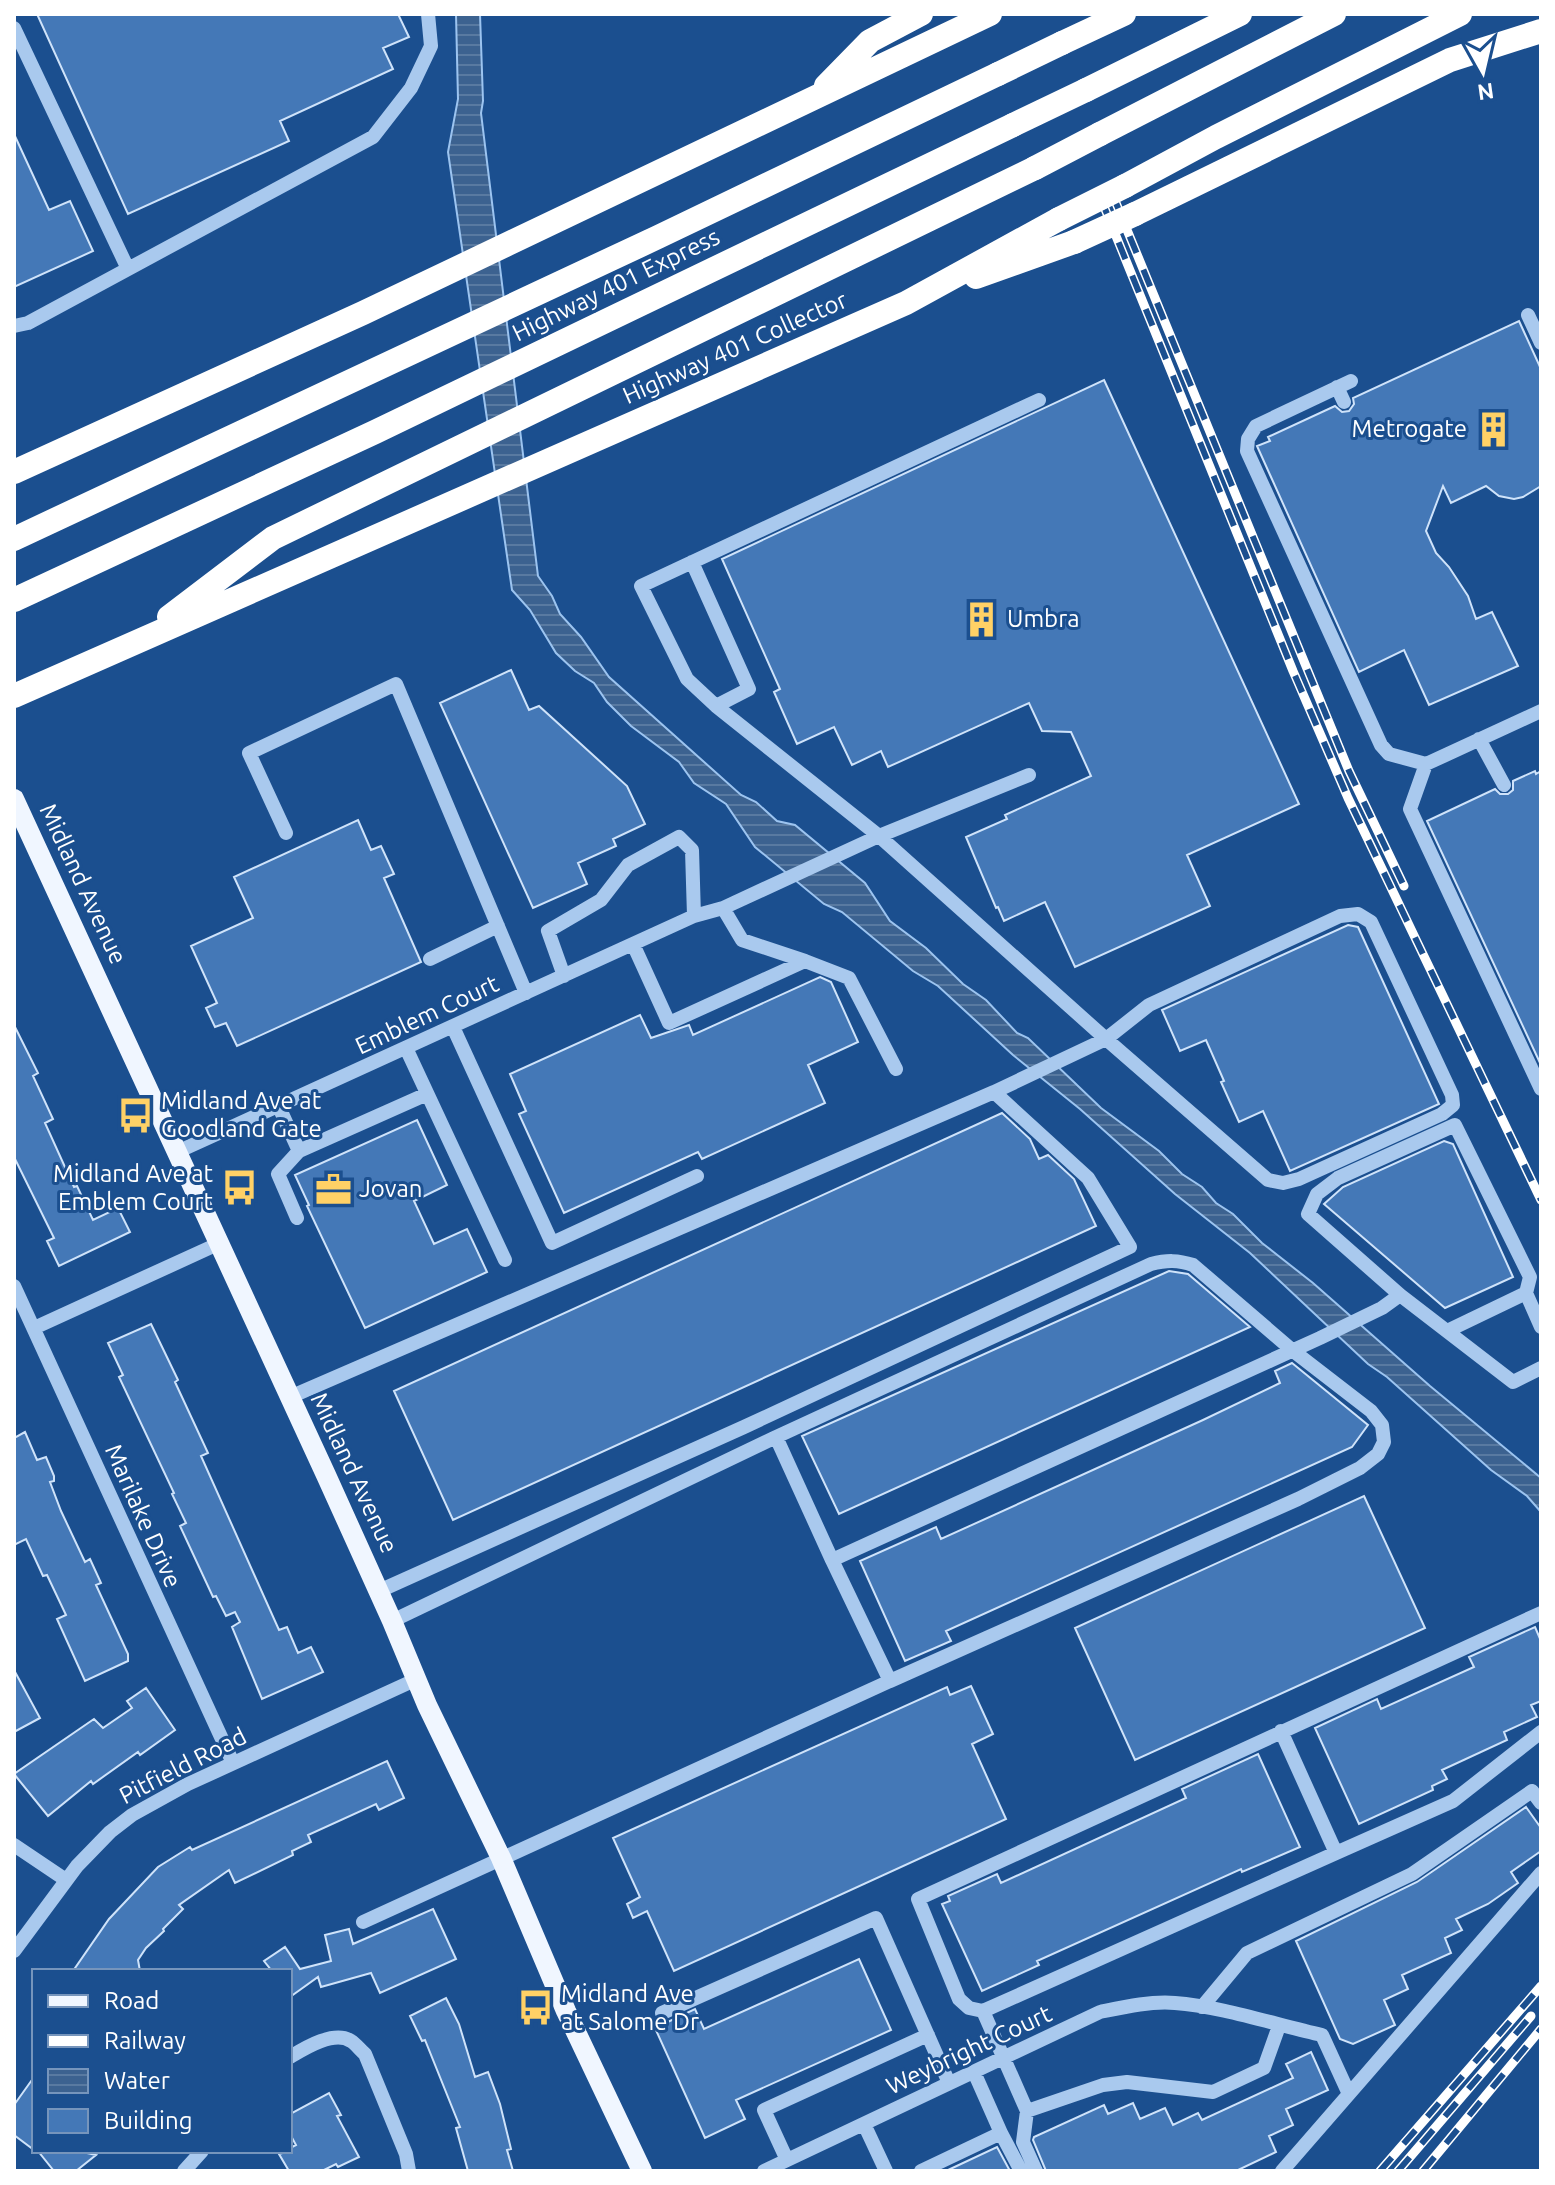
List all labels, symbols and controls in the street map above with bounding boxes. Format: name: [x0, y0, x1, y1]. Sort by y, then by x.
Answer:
north arrow: [1443, 32, 1523, 112]
text: N: [1476, 79, 1496, 106]
street label: Highway 401 Express: [508, 223, 724, 346]
street label: Highway 401 Collector: [619, 286, 851, 409]
building icon: Metrogate: [1474, 410, 1512, 448]
place label: Metrogate: [1352, 415, 1467, 442]
building icon: Umbra: [962, 600, 1000, 638]
place label: Umbra: [1007, 605, 1080, 632]
street label: Midland Avenue: [35, 799, 132, 968]
street label: Emblem Court: [351, 969, 503, 1060]
place label: Midland Ave at Goodland Gate: [161, 1087, 322, 1142]
bus stop icon: Midland Ave at Goodland Gate: [116, 1096, 154, 1134]
place label: Midland Ave at Emblem Court: [53, 1160, 214, 1215]
bus stop icon: Midland Ave at Emblem Court: [220, 1169, 258, 1207]
office icon: Jovan: [314, 1170, 352, 1208]
place label: Jovan: [359, 1175, 423, 1202]
street label: Midland Avenue: [306, 1388, 403, 1557]
street label: Marilake Drive: [100, 1440, 187, 1592]
street label: Pitfield Road: [115, 1722, 251, 1809]
legend: [32, 1969, 292, 2153]
place label: Midland Ave at Salome Dr: [561, 1980, 699, 2035]
text: Road: [104, 1987, 159, 2014]
bus stop icon: Midland Ave at Salome Dr: [516, 1989, 554, 2027]
street label: Weybright Court: [882, 1999, 1056, 2100]
text: Railway: [104, 2027, 186, 2054]
text: Water: [104, 2067, 170, 2094]
text: Building: [104, 2107, 192, 2134]

